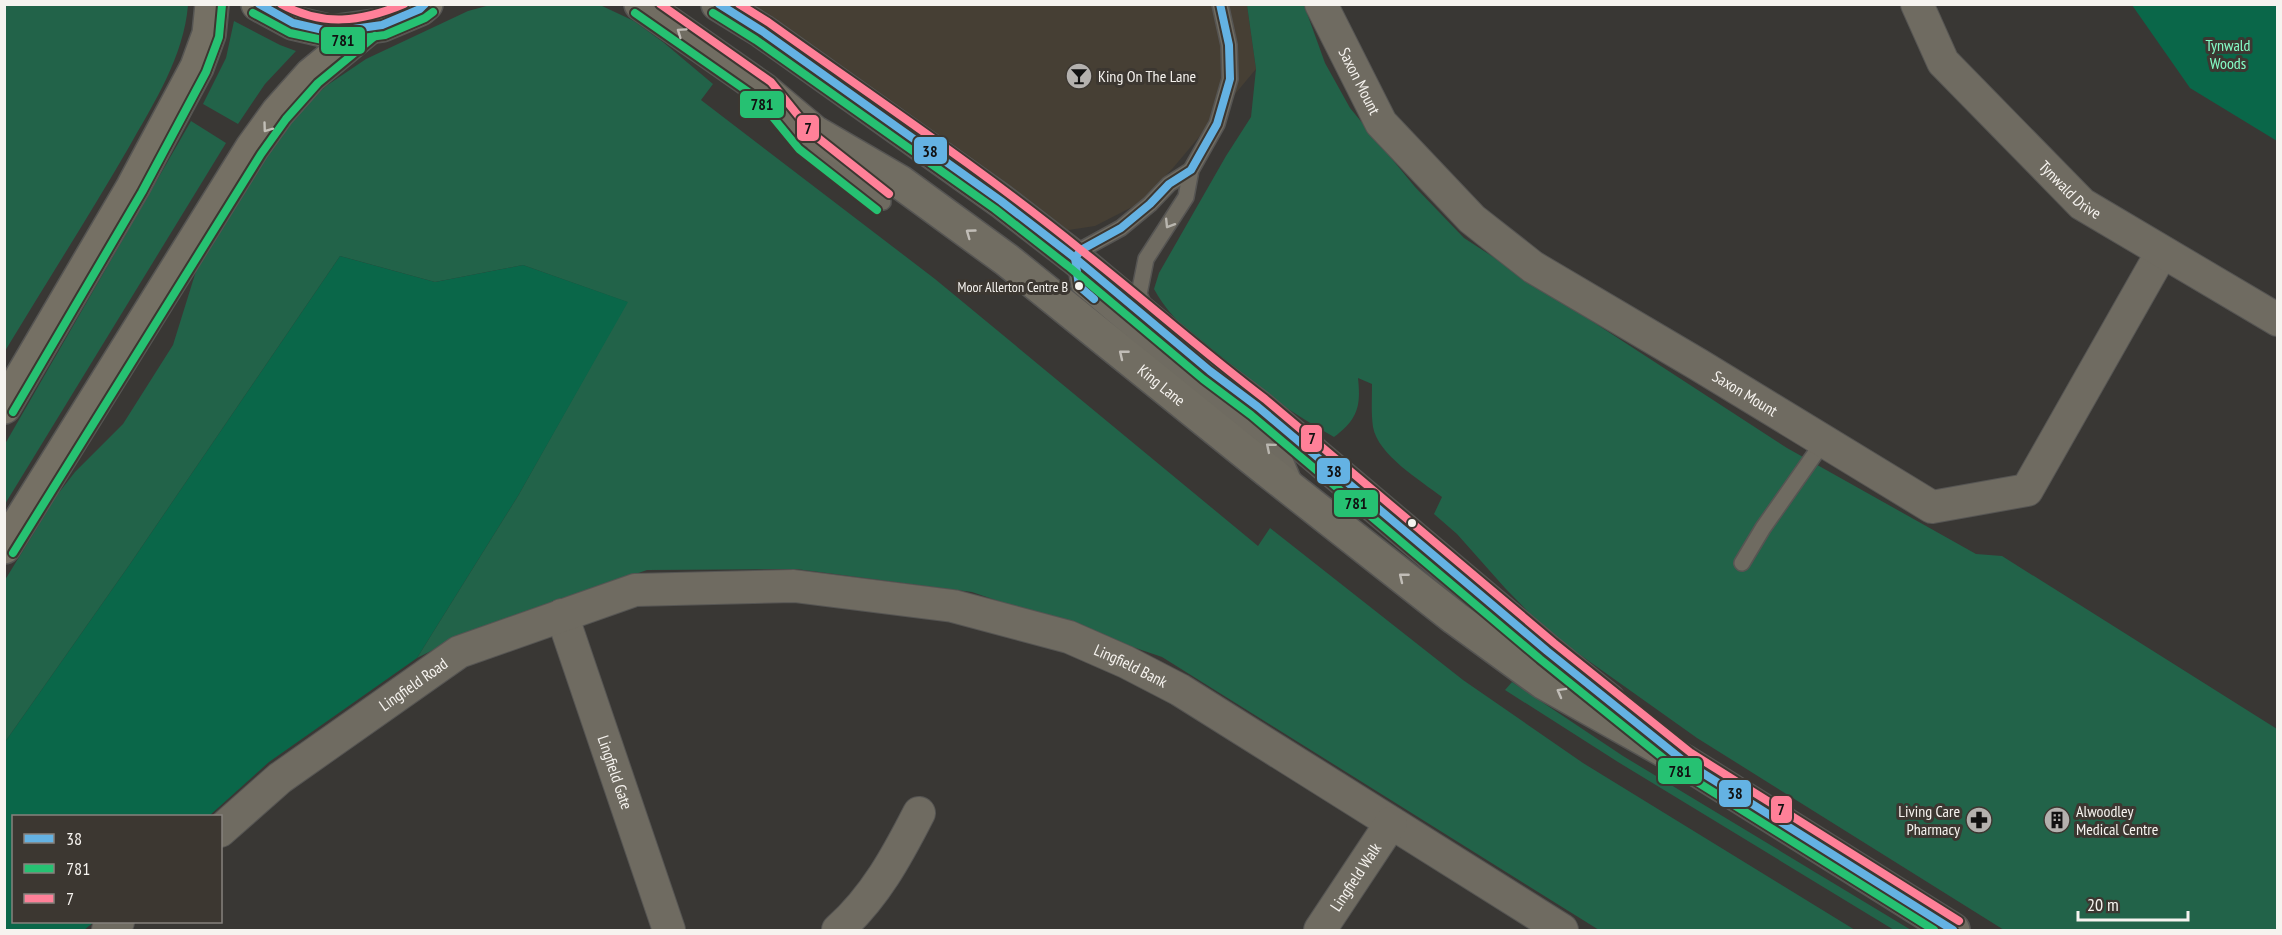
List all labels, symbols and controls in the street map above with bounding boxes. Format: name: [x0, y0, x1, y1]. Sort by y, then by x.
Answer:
line badge: 781: [320, 26, 366, 55]
one-way arrow: [677, 28, 688, 39]
text: 781: [332, 30, 354, 50]
park label: Tynwald Woods: [2205, 35, 2251, 73]
street label: Saxon Mount: [1334, 44, 1385, 118]
bar icon: King On The Lane: [1064, 61, 1094, 91]
place label: King On The Lane: [1098, 66, 1196, 86]
line badge: 781: [739, 90, 785, 119]
text: 781: [751, 94, 773, 114]
line badge: 7: [796, 114, 820, 142]
text: 7: [804, 118, 812, 138]
one-way arrow: [263, 121, 274, 132]
line badge: 38: [913, 136, 948, 165]
text: 38: [922, 141, 938, 161]
street label: Tynwald Drive: [2035, 156, 2105, 223]
one-way arrow: [1166, 217, 1177, 228]
one-way arrow: [966, 229, 977, 240]
place label: Moor Allerton Centre B: [958, 278, 1068, 296]
marker: Moor Allerton Centre B: [1073, 280, 1085, 292]
one-way arrow: [1119, 350, 1130, 361]
street label: King Lane: [1134, 360, 1189, 410]
street label: Saxon Mount: [1709, 366, 1782, 421]
line badge: 7: [1300, 424, 1323, 453]
text: 7: [1308, 428, 1316, 448]
one-way arrow: [1265, 443, 1276, 454]
line badge: 38: [1316, 457, 1351, 485]
text: 38: [1326, 461, 1342, 481]
line badge: 781: [1333, 489, 1379, 518]
text: 781: [1345, 493, 1367, 513]
unlabelled marker: [1406, 517, 1418, 529]
one-way arrow: [1399, 573, 1410, 584]
street label: Lingfield Bank: [1091, 639, 1172, 692]
street label: Lingfield Road: [375, 653, 451, 715]
one-way arrow: [1556, 688, 1567, 699]
street label: Lingfield Gate: [594, 733, 637, 812]
line badge: 781: [1657, 757, 1703, 785]
text: 781: [1669, 761, 1691, 781]
line badge: 38: [1718, 779, 1752, 808]
text: 38: [1727, 783, 1743, 803]
line badge: 7: [1770, 795, 1793, 824]
text: 7: [1777, 799, 1785, 819]
place label: Living Care Pharmacy: [1898, 801, 1960, 839]
place label: Alwoodley Medical Centre: [2076, 801, 2158, 839]
pharmacy icon: Living Care Pharmacy: [1964, 805, 1994, 835]
building icon: Alwoodley Medical Centre: [2042, 805, 2072, 835]
legend: [12, 815, 222, 923]
text: 38: [66, 827, 82, 850]
street label: Lingfield Walk: [1325, 838, 1386, 915]
text: 781: [66, 857, 90, 880]
scale bar: [2078, 884, 2188, 922]
text: 7: [66, 887, 74, 910]
text: 20 m: [2087, 893, 2119, 916]

